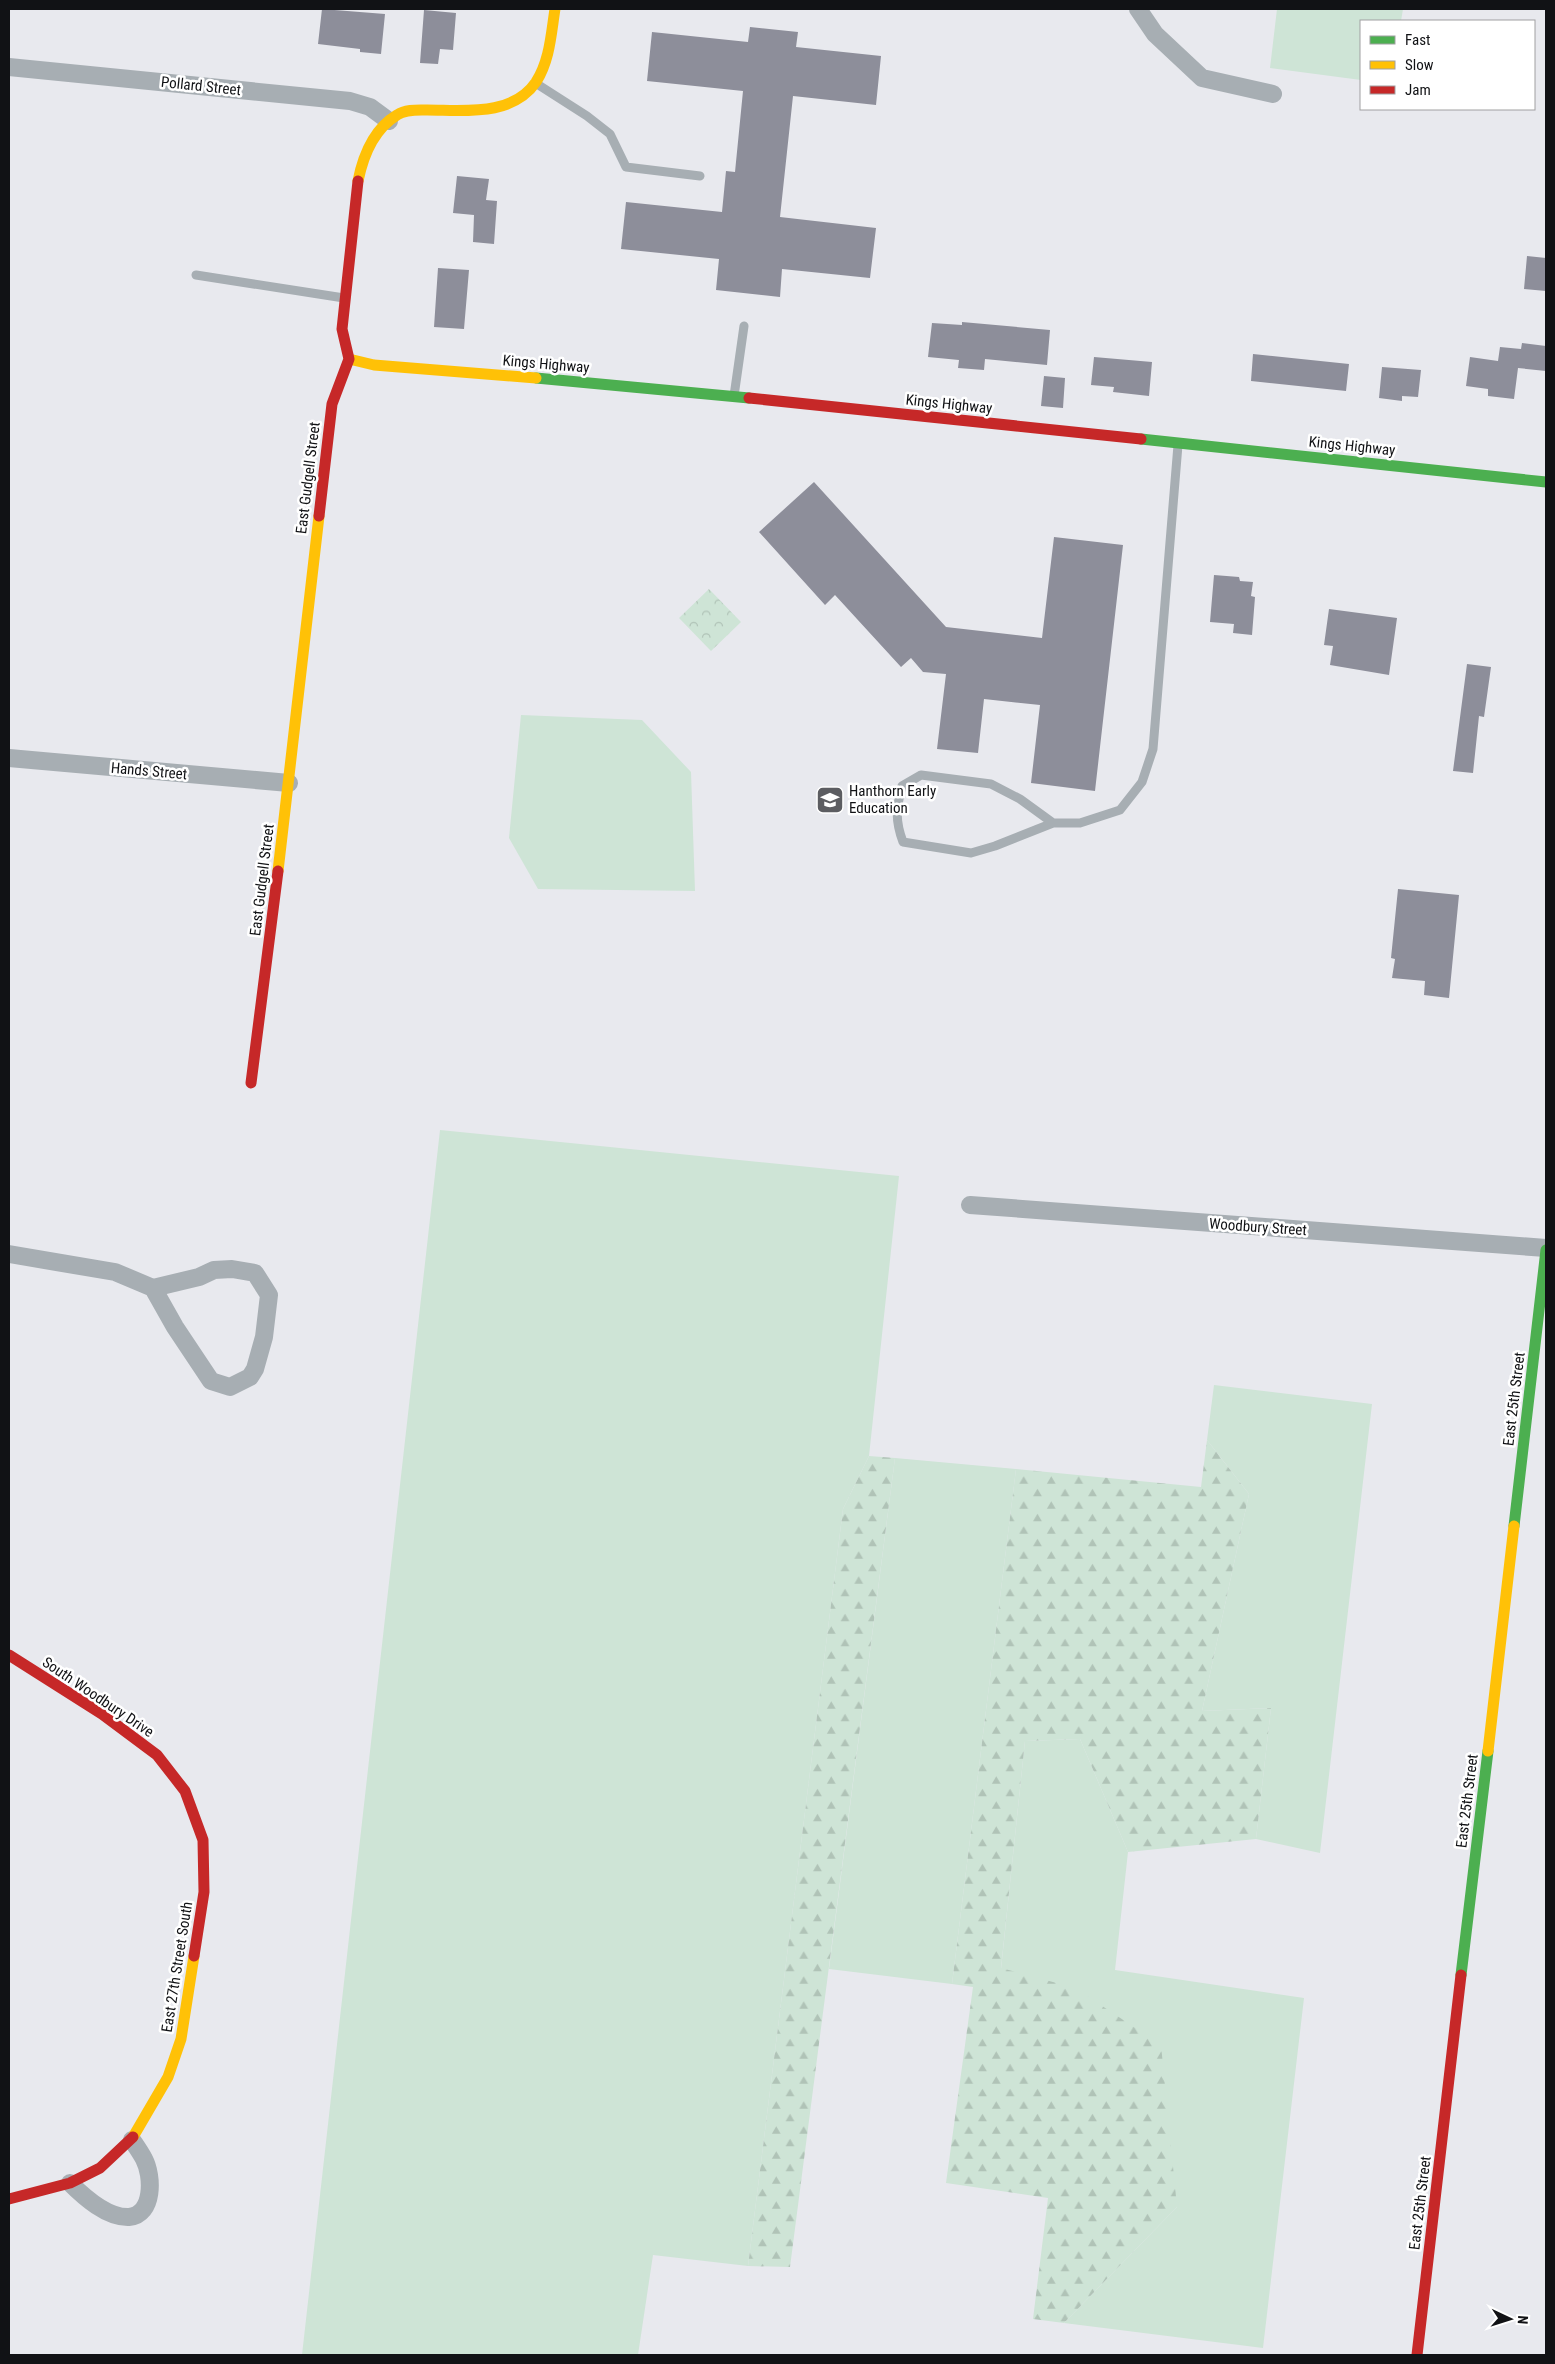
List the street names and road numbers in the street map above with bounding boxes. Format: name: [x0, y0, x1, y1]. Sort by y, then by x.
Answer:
street label: Pollard Street: [160, 73, 242, 99]
street label: Kings Highway: [502, 351, 590, 377]
street label: Kings Highway: [905, 391, 993, 417]
street label: East Gudgell Street: [292, 421, 324, 535]
street label: Kings Highway: [1308, 433, 1396, 459]
street label: Hands Street: [110, 759, 188, 783]
street label: East Gudgell Street: [246, 823, 278, 937]
street label: Woodbury Street: [1209, 1215, 1307, 1239]
street label: East 25th Street: [1499, 1351, 1529, 1447]
street label: South Woodbury Drive: [39, 1653, 157, 1741]
street label: East 25th Street: [1452, 1753, 1482, 1849]
street label: East 27th Street South: [158, 1900, 196, 2034]
street label: East 25th Street: [1405, 2155, 1435, 2251]

